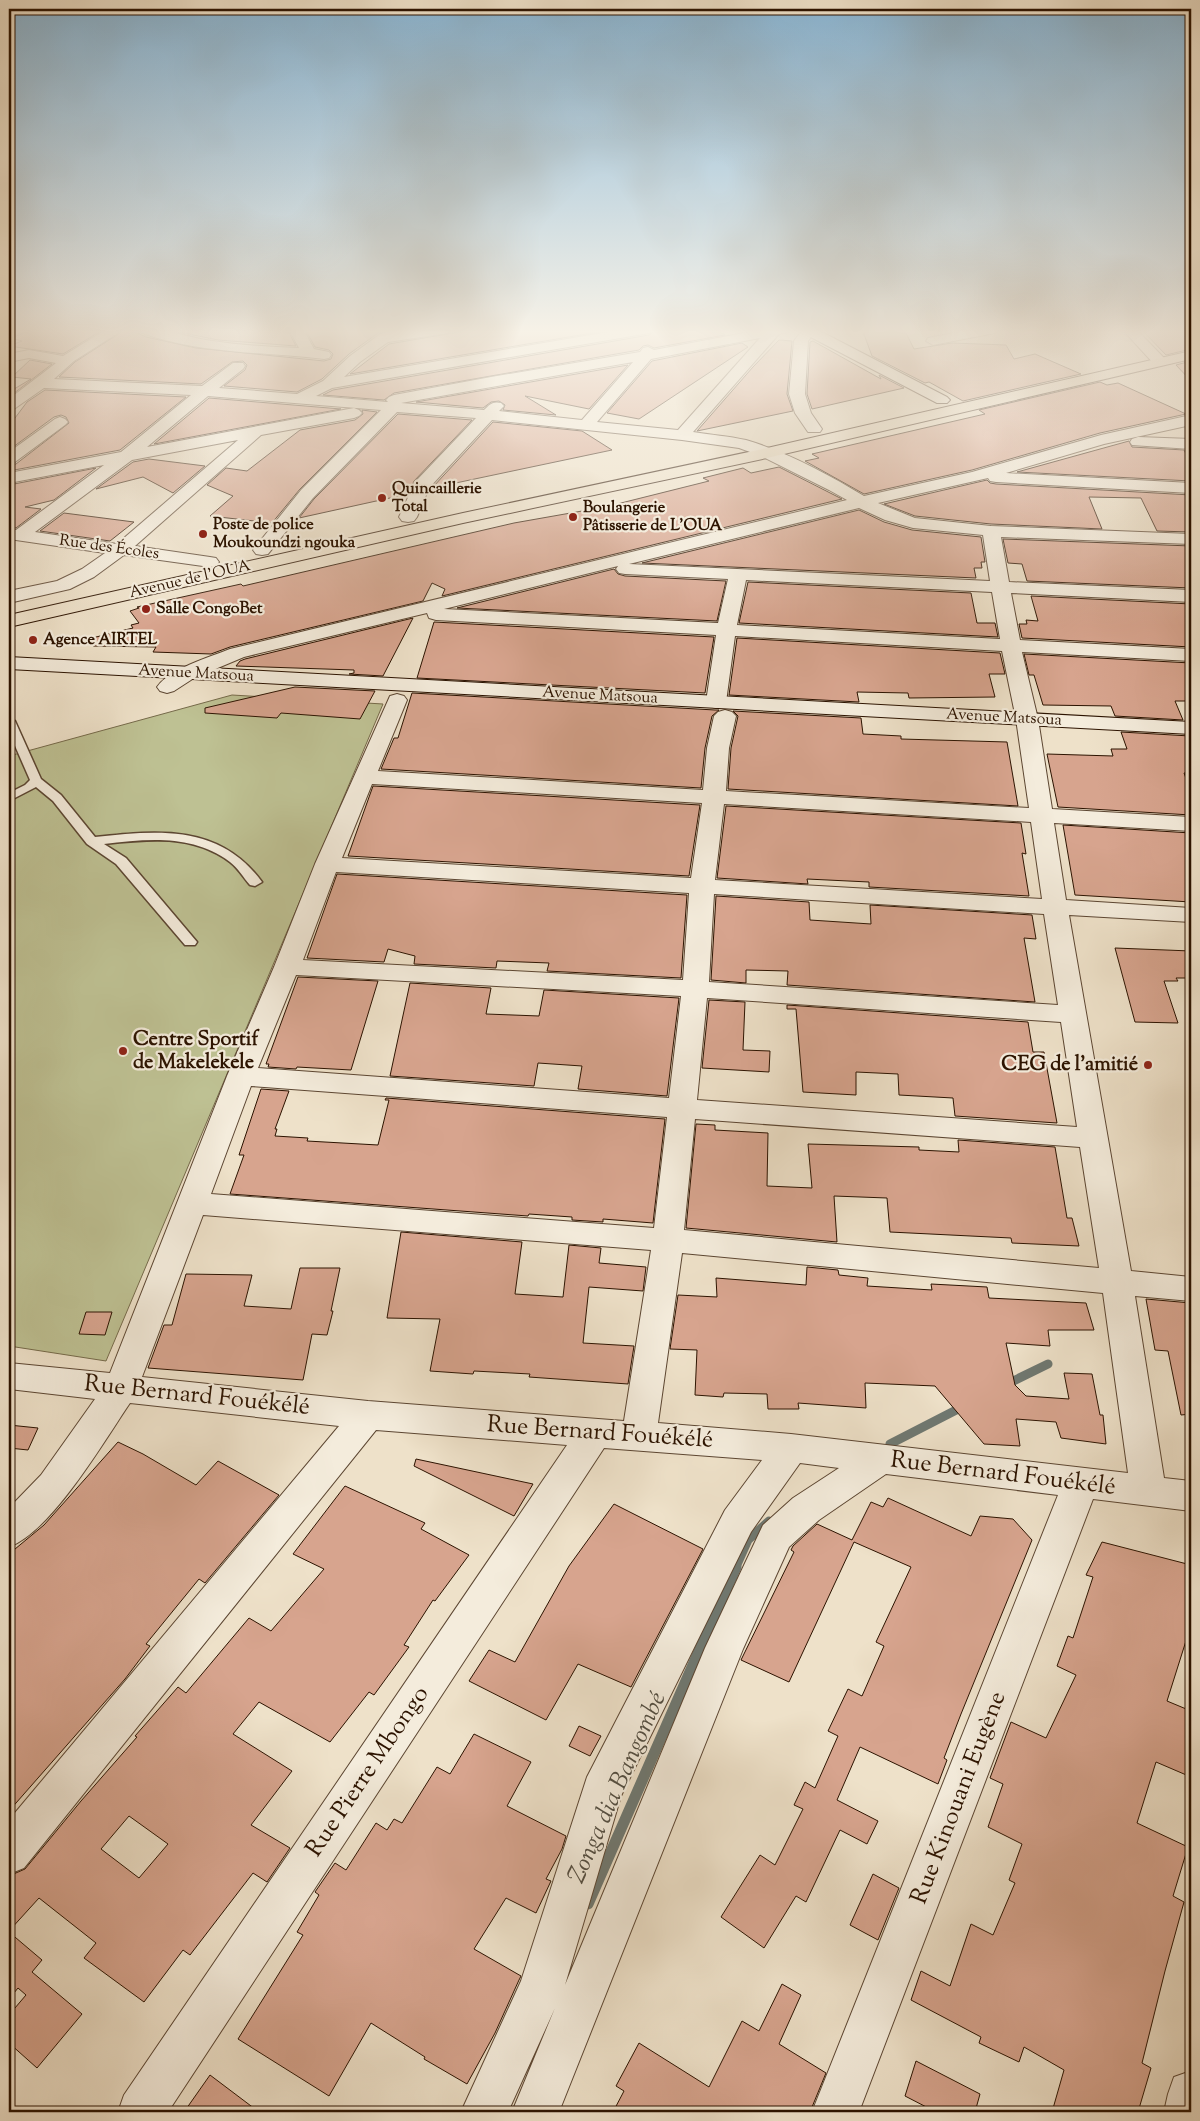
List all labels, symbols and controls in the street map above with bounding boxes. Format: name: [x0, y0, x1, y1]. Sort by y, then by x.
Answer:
place label: Quincaillerie Total: [392, 478, 482, 519]
marker: Quincaillerie Total: [376, 492, 388, 504]
place label: Boulangerie Pâtisserie de L'OUA: [583, 497, 722, 538]
marker: Boulangerie Pâtisserie de L'OUA: [567, 511, 579, 523]
place label: Poste de police Moukoundzi ngouka: [213, 514, 356, 555]
marker: Poste de police Moukoundzi ngouka: [197, 528, 209, 540]
street label: Rue des Écoles: [58, 530, 160, 566]
street label: Avenue de l'OUA: [127, 555, 253, 605]
place label: Salle CongoBet: [156, 598, 263, 621]
marker: Salle CongoBet: [140, 603, 152, 615]
place label: Agence AIRTEL: [43, 629, 157, 652]
marker: Agence AIRTEL: [27, 634, 39, 646]
street label: Avenue Matsoua: [138, 659, 255, 689]
street label: Avenue Matsoua: [542, 681, 659, 711]
street label: Avenue Matsoua: [946, 703, 1063, 733]
place label: Centre Sportif de Makelekele: [133, 1026, 260, 1078]
marker: Centre Sportif de Makelekele: [117, 1045, 129, 1057]
place label: CEG de l'amitié: [1001, 1051, 1138, 1080]
marker: CEG de l'amitié: [1142, 1059, 1154, 1071]
street label: Rue Bernard Fouékélé: [82, 1367, 312, 1425]
street label: Rue Bernard Fouékélé: [486, 1408, 714, 1458]
street label: Rue Bernard Fouékélé: [888, 1443, 1118, 1505]
street label: Rue Pierre Mbongo: [298, 1680, 438, 1864]
water label: Zonga dia Bangombé: [560, 1686, 676, 1890]
street label: Rue Kinouani Eugène: [903, 1687, 1015, 1909]

